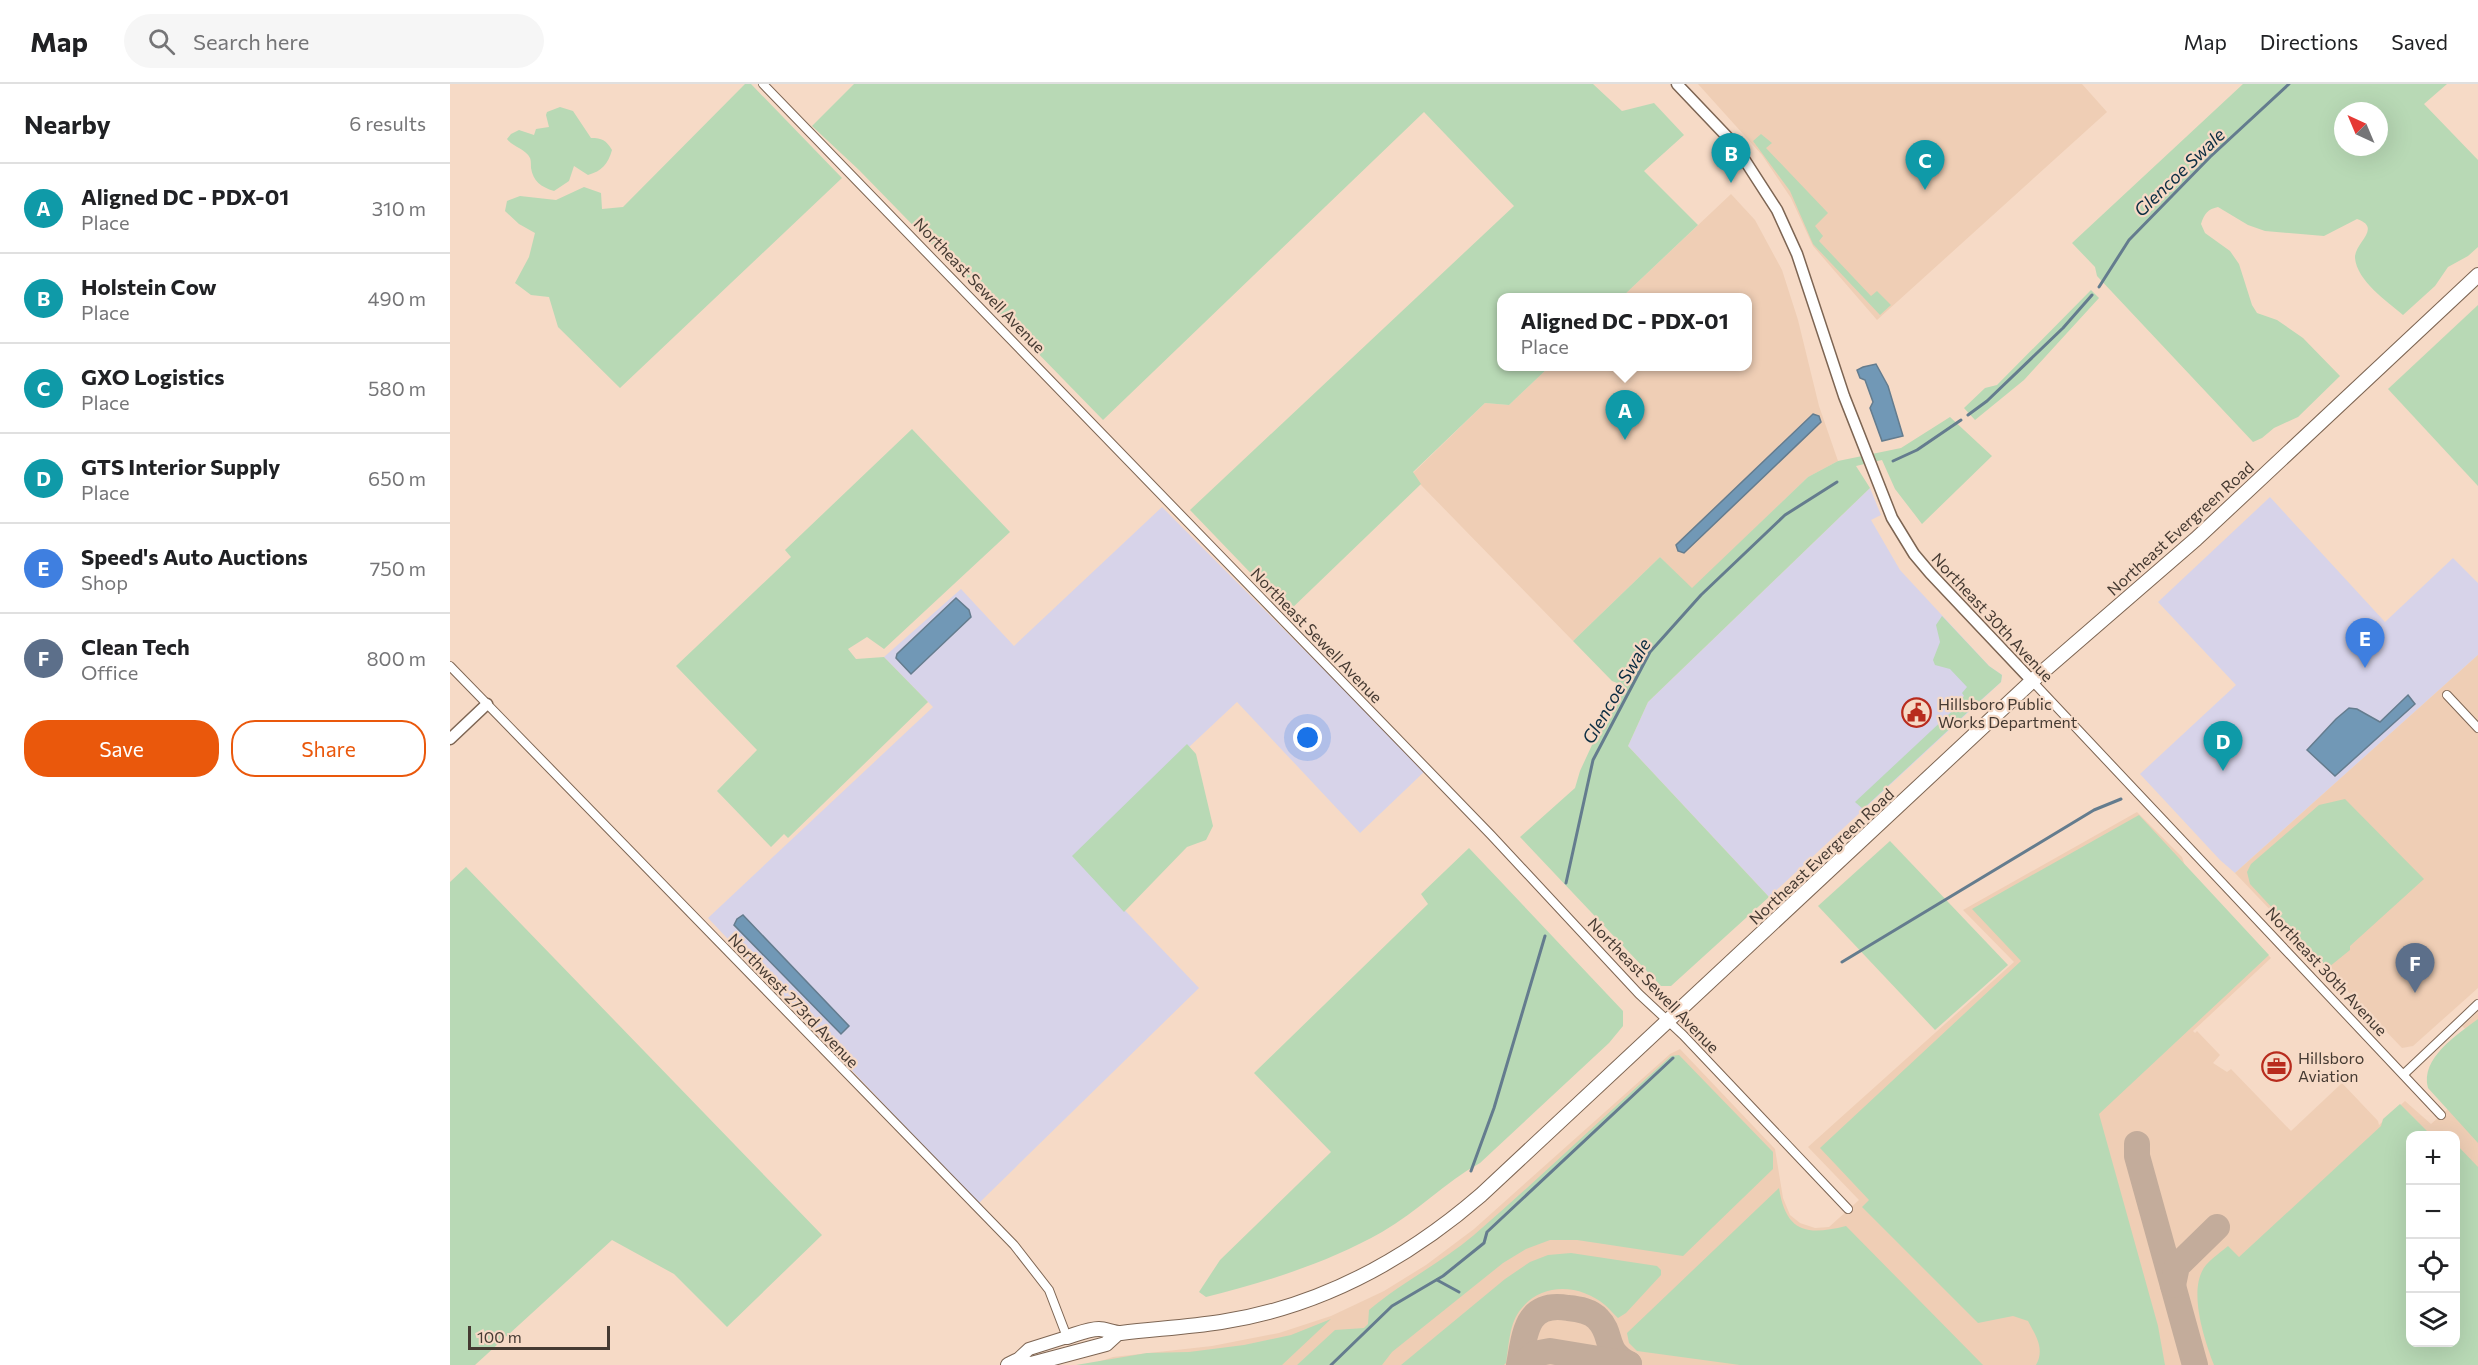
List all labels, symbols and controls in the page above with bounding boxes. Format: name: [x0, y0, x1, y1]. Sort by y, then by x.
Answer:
search box: [124, 14, 544, 68]
text: Map: [30, 24, 88, 58]
icon: search: [145, 25, 178, 58]
text: Search here: [193, 28, 309, 55]
text: Map: [2184, 29, 2227, 54]
text: Directions: [2260, 29, 2358, 54]
text: Saved: [2391, 29, 2448, 54]
north arrow: [2334, 102, 2388, 156]
text: Nearby: [24, 108, 111, 139]
text: 6 results: [349, 111, 426, 135]
water label: Glencoe Swale: [2129, 123, 2229, 221]
pin: B: [1712, 134, 1750, 183]
pin: C: [1906, 141, 1944, 190]
text: Aligned DC - PDX-01: [81, 183, 289, 210]
text: A: [36, 196, 51, 220]
text: 310 m: [372, 196, 426, 220]
text: Place: [81, 210, 130, 234]
street label: Northeast Sewell Avenue: [910, 213, 1050, 357]
text: Holstein Cow: [81, 273, 217, 300]
text: B: [37, 286, 50, 310]
text: 490 m: [368, 286, 426, 310]
popup: [1497, 293, 1752, 371]
text: Place: [81, 300, 130, 324]
text: Aligned DC - PDX-01: [1520, 307, 1729, 334]
text: Place: [1520, 334, 1569, 358]
text: GXO Logistics: [81, 363, 224, 390]
text: C: [37, 376, 50, 400]
text: 580 m: [368, 376, 426, 400]
text: Place: [81, 390, 130, 414]
pin: A: [1606, 390, 1644, 440]
text: GTS Interior Supply: [81, 453, 280, 480]
street label: Northeast Evergreen Road: [2103, 457, 2257, 599]
text: D: [36, 466, 51, 490]
text: 650 m: [368, 466, 426, 490]
text: Place: [81, 480, 130, 504]
text: Speed's Auto Auctions: [81, 543, 308, 570]
street label: Northeast 30th Avenue: [1928, 549, 2058, 685]
text: E: [38, 556, 49, 580]
text: 750 m: [370, 556, 426, 580]
street label: Northeast Sewell Avenue: [1247, 563, 1387, 707]
text: Shop: [81, 570, 128, 594]
pin: E: [2346, 618, 2384, 668]
text: Clean Tech: [81, 633, 190, 660]
water label: Glencoe Swale: [1577, 634, 1655, 748]
text: F: [38, 646, 49, 670]
text: 800 m: [366, 646, 426, 670]
text: Office: [81, 660, 138, 684]
place label: Hillsboro Public Works Department: [1938, 694, 2078, 731]
public building icon: Hillsboro Public Works Department: [1901, 696, 1933, 728]
button: Save: [24, 720, 219, 777]
button: Share: [231, 720, 426, 777]
pin: D: [2204, 722, 2242, 771]
your location: [1293, 723, 1322, 752]
street label: Northeast Evergreen Road: [1745, 784, 1897, 928]
street label: Northeast 30th Avenue: [2262, 903, 2392, 1039]
street label: Northeast Sewell Avenue: [1584, 913, 1724, 1057]
street label: Northwest 273rd Avenue: [725, 929, 863, 1071]
pin: F: [2396, 944, 2434, 993]
place label: Hillsboro Aviation: [2298, 1048, 2364, 1085]
office icon: Hillsboro Aviation: [2261, 1050, 2293, 1082]
map controls: [2406, 1131, 2460, 1347]
button: +: [2406, 1131, 2460, 1185]
button: −: [2406, 1185, 2460, 1239]
button: locate: [2406, 1239, 2460, 1293]
button: layers: [2406, 1293, 2460, 1347]
scale bar: [468, 1323, 610, 1350]
text: 100 m: [477, 1327, 522, 1346]

